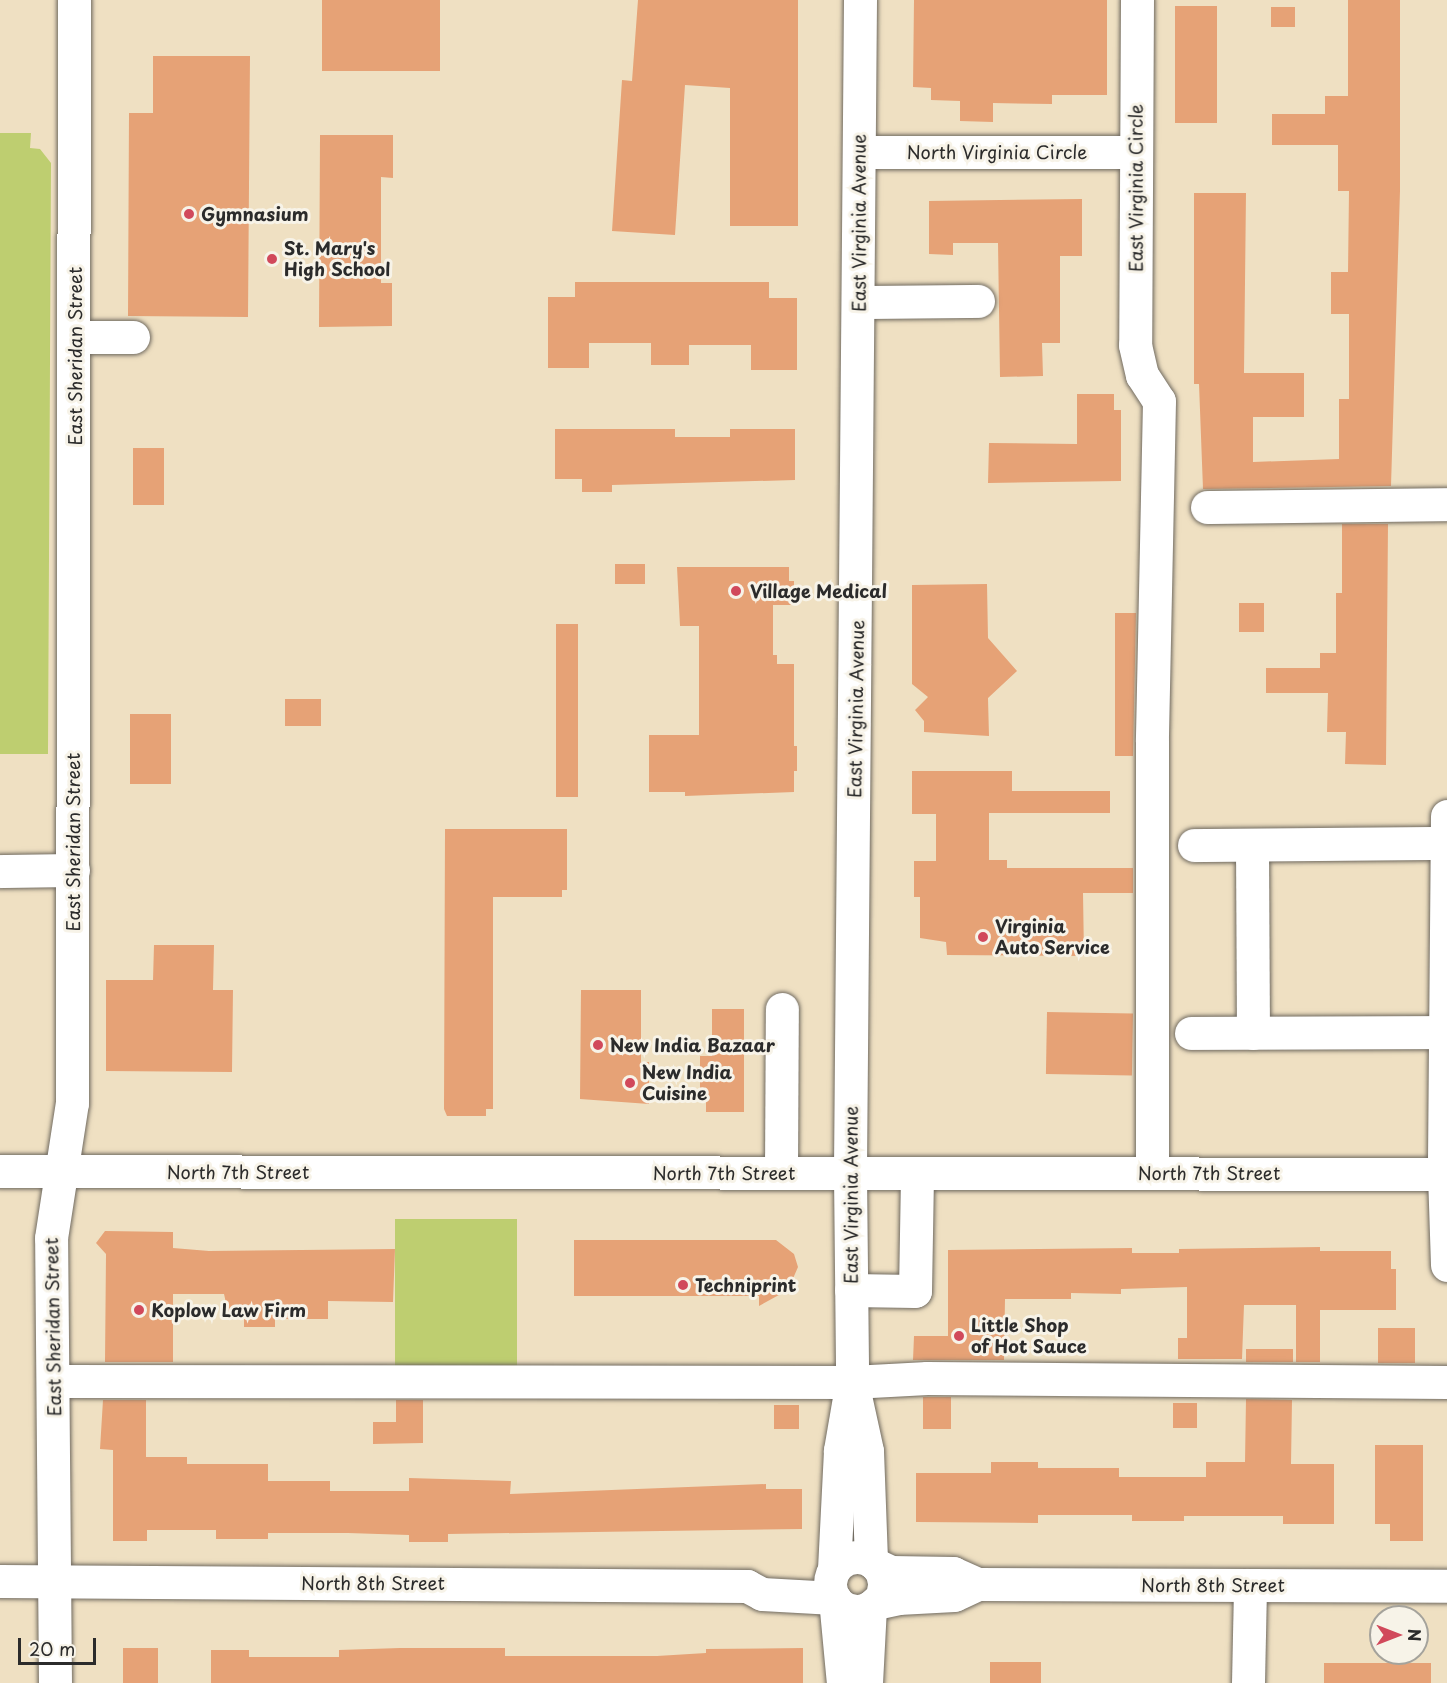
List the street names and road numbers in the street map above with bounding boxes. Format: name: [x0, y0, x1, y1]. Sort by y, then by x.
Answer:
street label: East Virginia Circle: [1125, 104, 1147, 272]
street label: East Virginia Avenue: [848, 134, 870, 312]
street label: North Virginia Circle: [907, 141, 1087, 163]
street label: East Sheridan Street: [64, 266, 86, 446]
street label: East Virginia Avenue: [844, 620, 868, 798]
street label: East Sheridan Street: [62, 752, 84, 932]
street label: East Virginia Avenue: [840, 1106, 862, 1284]
street label: North 7th Street: [166, 1161, 310, 1183]
street label: North 7th Street: [652, 1162, 796, 1184]
street label: North 7th Street: [1137, 1162, 1281, 1184]
street label: East Sheridan Street: [41, 1237, 65, 1417]
street label: North 8th Street: [300, 1572, 446, 1594]
street label: North 8th Street: [1140, 1574, 1286, 1596]

